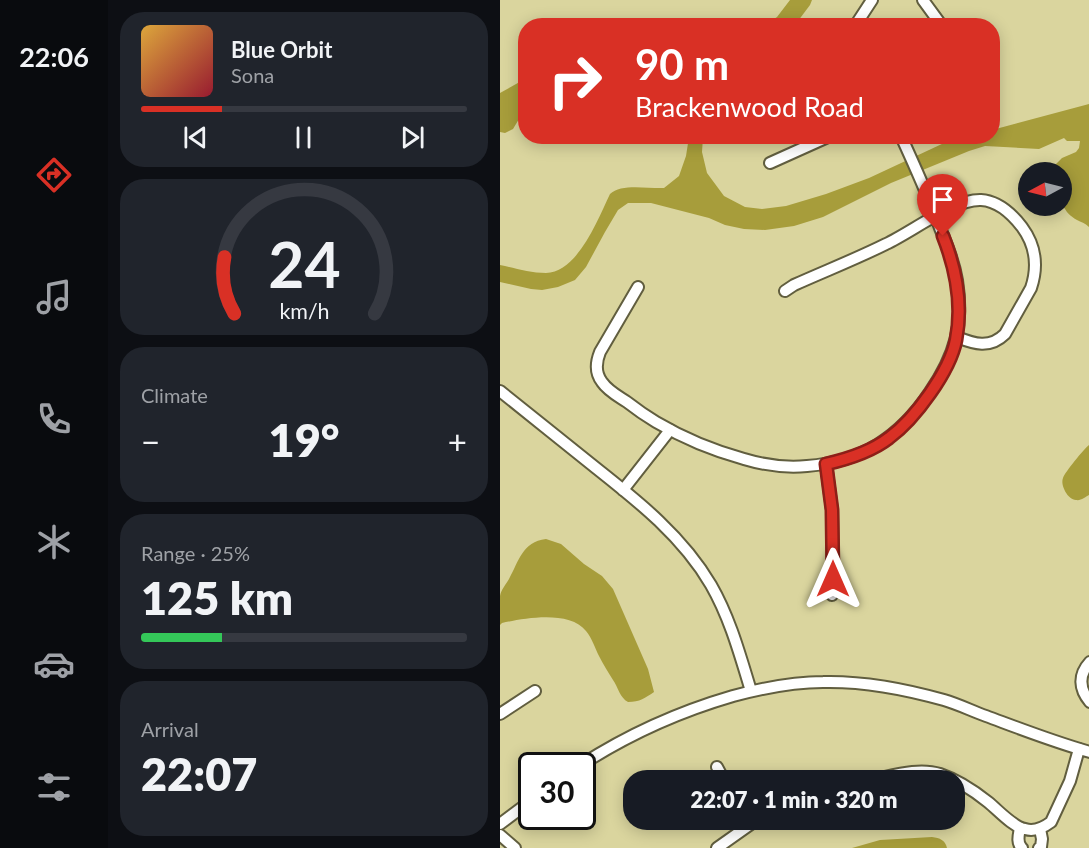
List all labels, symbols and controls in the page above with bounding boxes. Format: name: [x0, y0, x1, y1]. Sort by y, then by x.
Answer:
text: Blue Orbit: [231, 36, 332, 63]
text: 90 m: [635, 39, 729, 89]
text: 22:06: [19, 40, 89, 73]
icon: right: [536, 42, 614, 120]
text: Sona: [231, 63, 274, 87]
text: Brackenwood Road: [635, 90, 864, 123]
icon: previous: [179, 121, 212, 154]
icon: pause: [287, 121, 320, 154]
icon: next: [396, 121, 429, 154]
icon: directions: [33, 154, 75, 196]
north arrow: [1018, 162, 1072, 216]
map controls: [1018, 162, 1072, 216]
pin: [917, 174, 968, 236]
icon: arrive: [926, 183, 959, 216]
text: 24: [268, 226, 340, 301]
icon: music: [33, 276, 75, 318]
text: km/h: [279, 298, 329, 324]
text: Climate: [141, 383, 208, 407]
icon: phone: [33, 398, 75, 440]
text: 19°: [269, 413, 339, 467]
text: −: [141, 421, 160, 461]
text: +: [448, 421, 467, 461]
icon: climate: [33, 521, 75, 563]
text: Range · 25%: [141, 541, 250, 565]
position arrow: [801, 547, 865, 611]
text: 125 km: [141, 571, 293, 625]
icon: car: [33, 643, 75, 685]
text: Arrival: [141, 717, 199, 741]
text: 22:07: [141, 747, 257, 801]
speed limit sign: 30: [518, 752, 596, 830]
icon: filters: [33, 766, 75, 808]
text: 22:07 · 1 min · 320 m: [691, 786, 897, 813]

